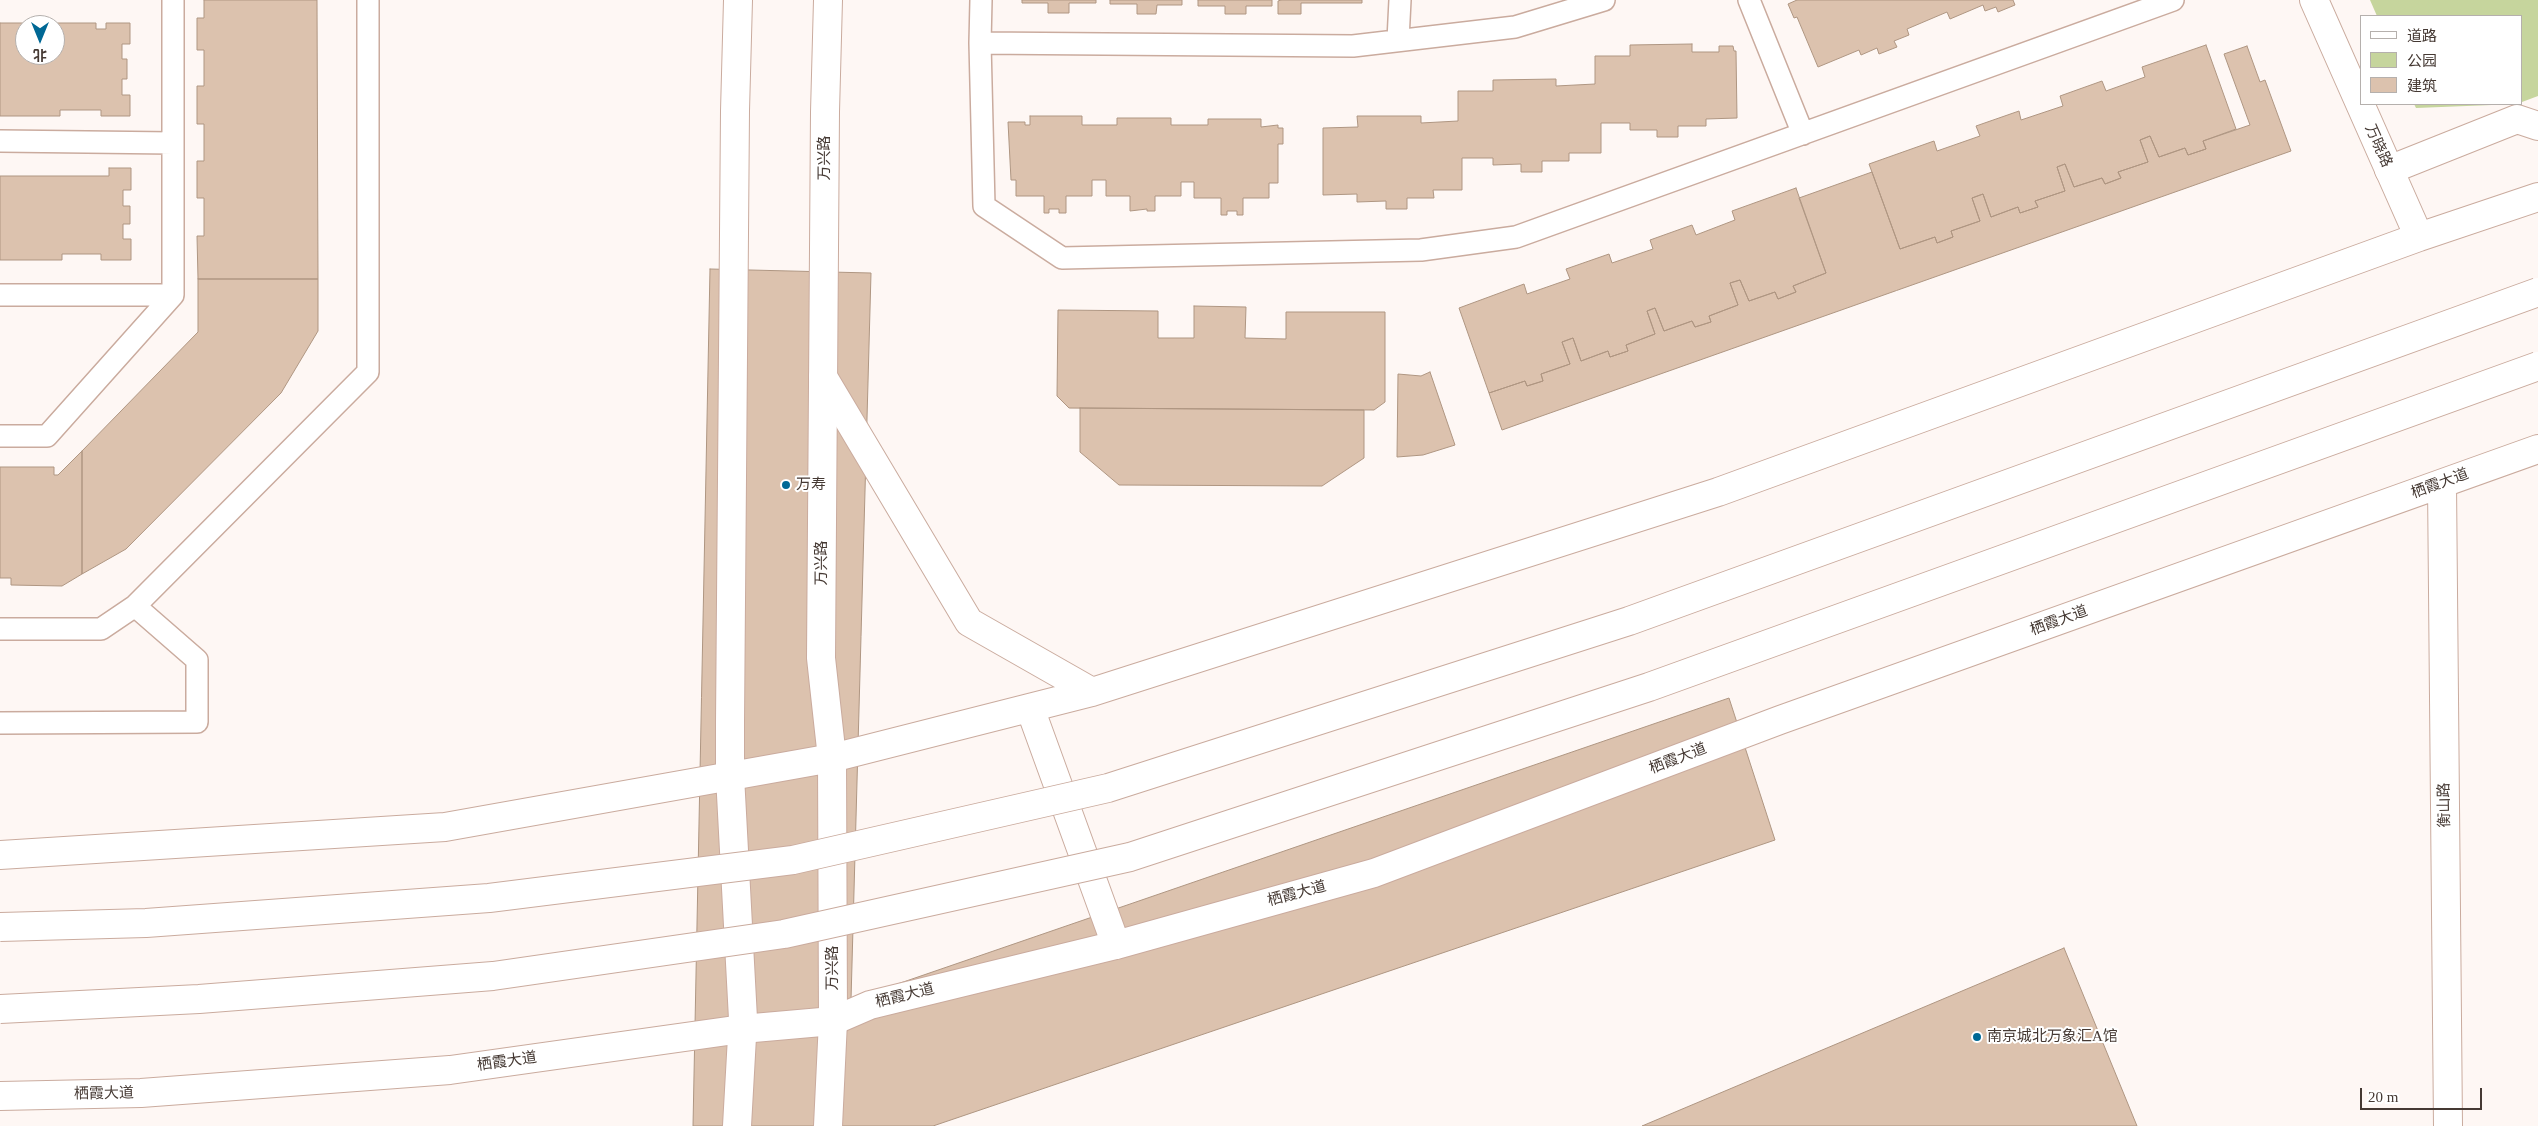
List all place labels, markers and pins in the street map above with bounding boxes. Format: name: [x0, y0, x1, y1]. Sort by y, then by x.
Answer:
place label: 万寿: [796, 476, 826, 494]
marker: 万寿: [780, 479, 792, 491]
place label: 南京城北万象汇A馆: [1987, 1028, 2118, 1046]
marker: 南京城北万象汇A馆: [1971, 1031, 1983, 1043]

